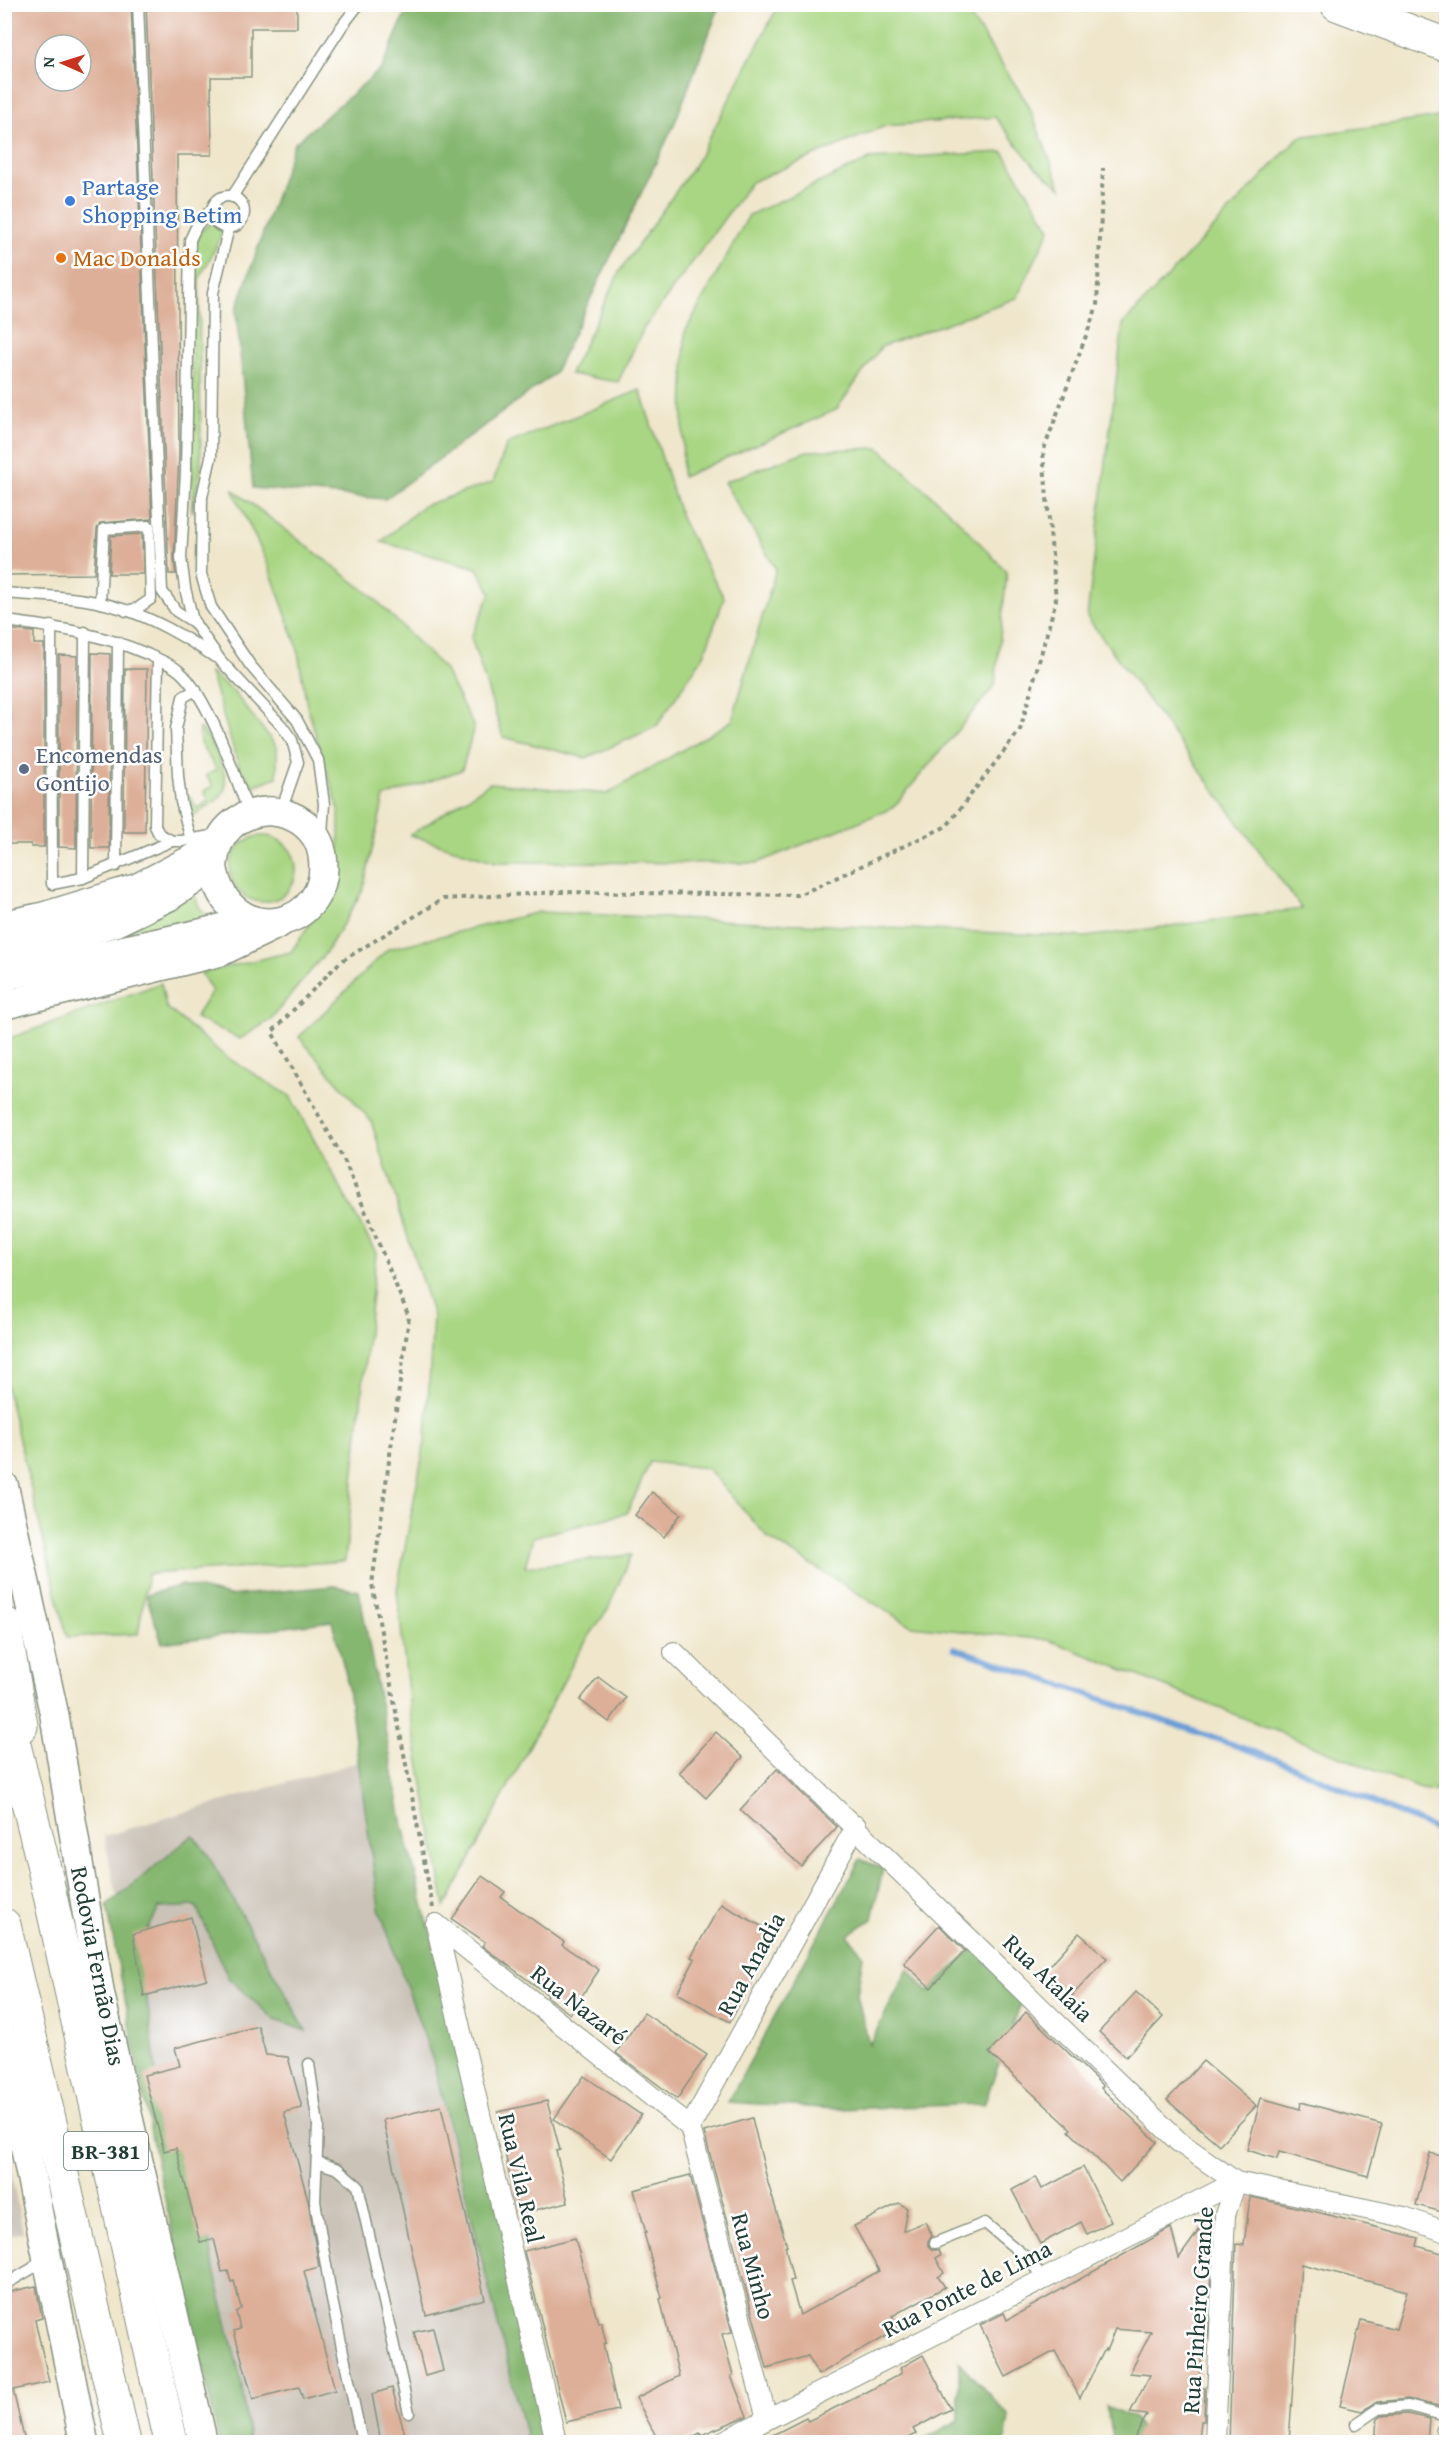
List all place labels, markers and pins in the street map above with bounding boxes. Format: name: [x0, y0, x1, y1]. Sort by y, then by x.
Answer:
place label: Partage Shopping Betim: [82, 169, 243, 232]
marker: Partage Shopping Betim: [63, 194, 77, 208]
place label: Mac Donalds: [73, 240, 201, 275]
marker: Mac Donalds: [54, 251, 68, 265]
place label: Encomendas Gontijo: [36, 737, 163, 800]
marker: Encomendas Gontijo: [17, 762, 31, 776]

